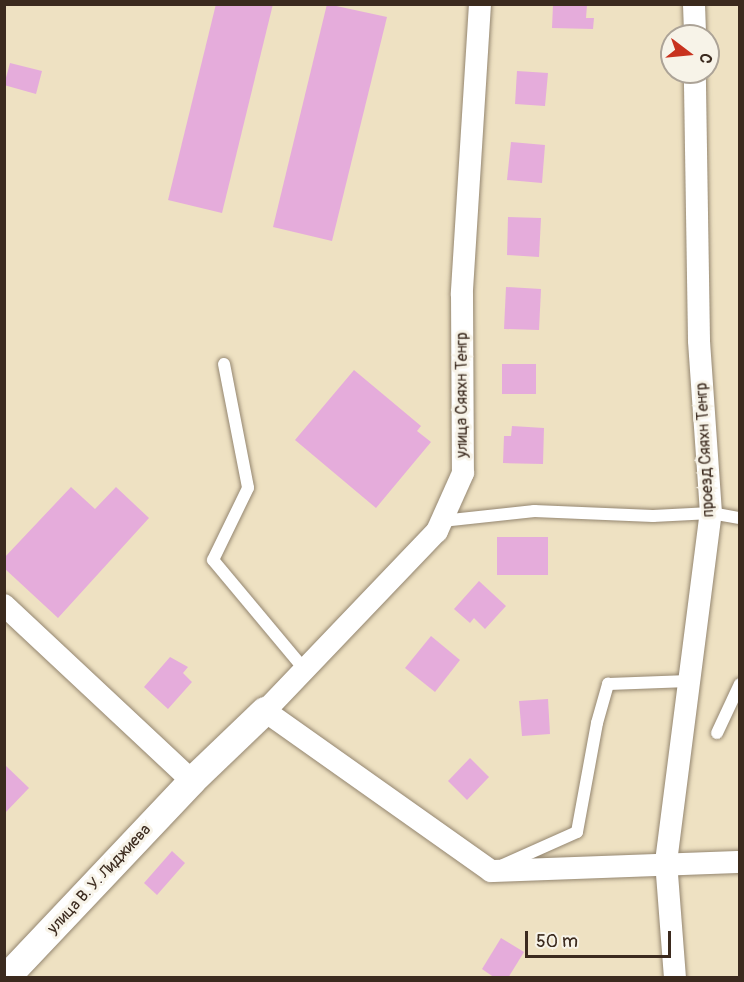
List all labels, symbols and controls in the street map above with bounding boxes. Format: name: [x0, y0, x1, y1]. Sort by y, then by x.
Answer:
north arrow: [660, 24, 720, 84]
text: С: [694, 51, 716, 66]
street label: улица Сяяхн Тенгр: [452, 332, 472, 458]
street label: проезд Сяяхн Тенгр: [692, 382, 718, 518]
street label: улица В. У. Лиджиева: [43, 820, 155, 938]
scale bar: [528, 919, 674, 957]
text: 50 m: [536, 930, 578, 953]

